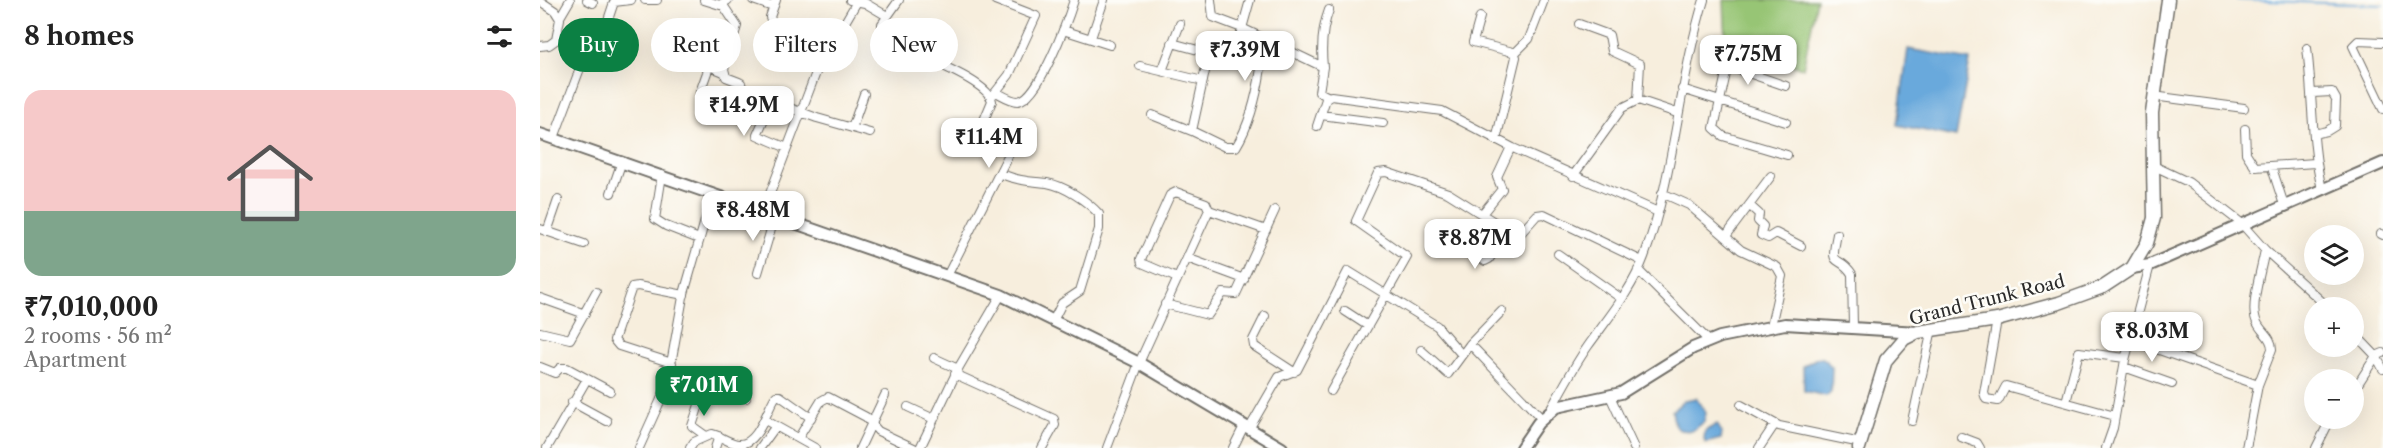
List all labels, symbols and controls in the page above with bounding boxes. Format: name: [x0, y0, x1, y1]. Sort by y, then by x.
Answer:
chip: Buy: [558, 18, 639, 72]
chip: Rent: [651, 18, 741, 72]
chip: Filters: [753, 18, 858, 72]
chip: New: [870, 18, 958, 72]
text: 8 homes: [24, 20, 134, 52]
icon: filters: [483, 20, 516, 53]
pin: ₹7.39M: [1196, 31, 1294, 82]
pin: ₹7.75M: [1699, 35, 1797, 86]
text: ₹7.39M: [1210, 38, 1280, 62]
text: ₹7.75M: [1714, 42, 1782, 66]
pin: ₹14.9M: [695, 86, 793, 137]
text: ₹14.9M: [709, 93, 779, 117]
pin: ₹11.4M: [940, 118, 1038, 169]
text: ₹11.4M: [955, 125, 1023, 149]
icon: home: [216, 129, 324, 237]
pin: ₹8.48M: [704, 191, 802, 242]
text: ₹8.48M: [716, 198, 790, 222]
pin: ₹8.87M: [1426, 219, 1524, 270]
map controls: [2304, 225, 2364, 429]
button: layers: [2304, 225, 2364, 285]
text: ₹8.87M: [1438, 226, 1512, 250]
street label: Grand Trunk Road: [1907, 270, 2067, 330]
text: ₹7,010,000: [24, 291, 159, 323]
button: +: [2304, 297, 2364, 357]
pin: ₹8.03M: [2103, 312, 2201, 363]
text: ₹8.03M: [2115, 319, 2189, 343]
text: 2 rooms · 56 m²: [24, 324, 172, 348]
text: Apartment: [24, 348, 127, 372]
pin: ₹7.01M: [655, 366, 753, 417]
button: −: [2304, 369, 2364, 429]
text: ₹7.01M: [669, 373, 739, 397]

